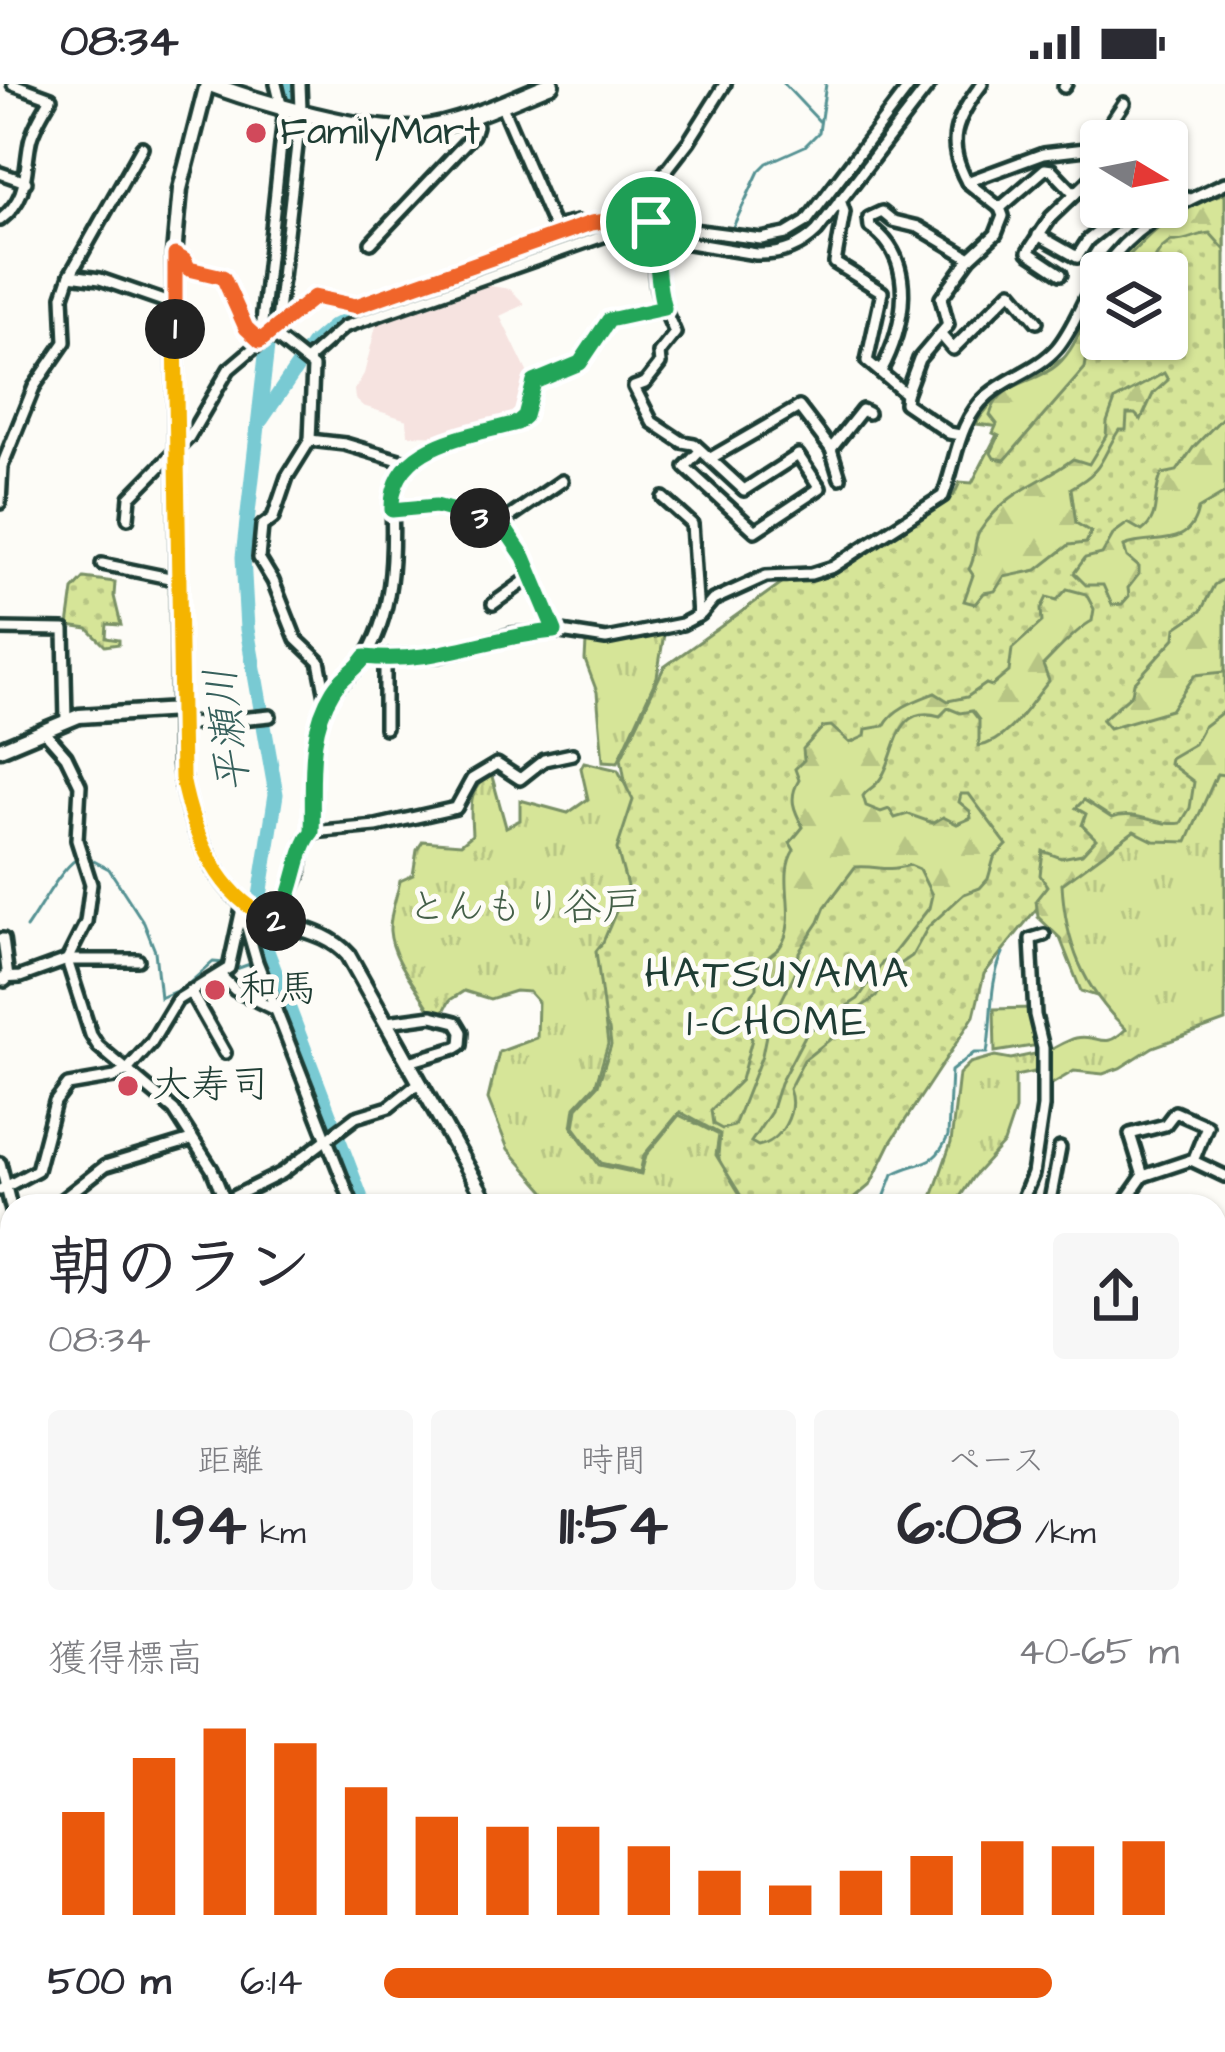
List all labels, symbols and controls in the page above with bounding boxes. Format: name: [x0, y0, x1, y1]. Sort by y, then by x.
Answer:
text: 08:34: [60, 11, 179, 73]
place label: FamilyMart: [280, 106, 480, 161]
marker: FamilyMart: [243, 120, 269, 146]
north arrow: [1080, 120, 1188, 228]
map controls: [1080, 120, 1188, 360]
pin: [600, 171, 702, 273]
icon: arrive: [618, 189, 684, 255]
button: layers: [1080, 252, 1188, 360]
pin: 1: [145, 299, 205, 359]
text: 1: [173, 306, 177, 352]
pin: 3: [450, 488, 510, 548]
text: 3: [472, 495, 488, 541]
water label: 平瀬川: [193, 664, 265, 796]
park label: とんもり谷戸: [407, 881, 641, 935]
pin: 2: [246, 891, 306, 951]
text: 2: [267, 898, 285, 944]
district label: HATSUYAMA 1-CHOME: [644, 946, 912, 1052]
place label: 和馬: [239, 963, 317, 1017]
marker: 和馬: [202, 977, 228, 1003]
place label: 大寿司: [152, 1059, 269, 1113]
marker: 大寿司: [115, 1073, 141, 1099]
text: 朝のラン: [48, 1223, 312, 1315]
button: share: [1053, 1233, 1179, 1359]
text: 08:34: [48, 1314, 151, 1368]
text: 距離: [198, 1438, 264, 1484]
text: 時間: [581, 1438, 647, 1484]
text: ペース: [948, 1438, 1045, 1484]
text: 1.94: [155, 1484, 246, 1567]
text: 11:54: [559, 1484, 668, 1567]
text: 6:08: [897, 1484, 1022, 1567]
text: km: [246, 1510, 306, 1556]
text: /km: [1022, 1510, 1096, 1556]
text: 40–65 m: [1018, 1626, 1179, 1680]
text: 獲得標高: [48, 1633, 204, 1687]
text: 500 m: [48, 1956, 171, 2010]
text: 6:14: [240, 1956, 303, 2010]

